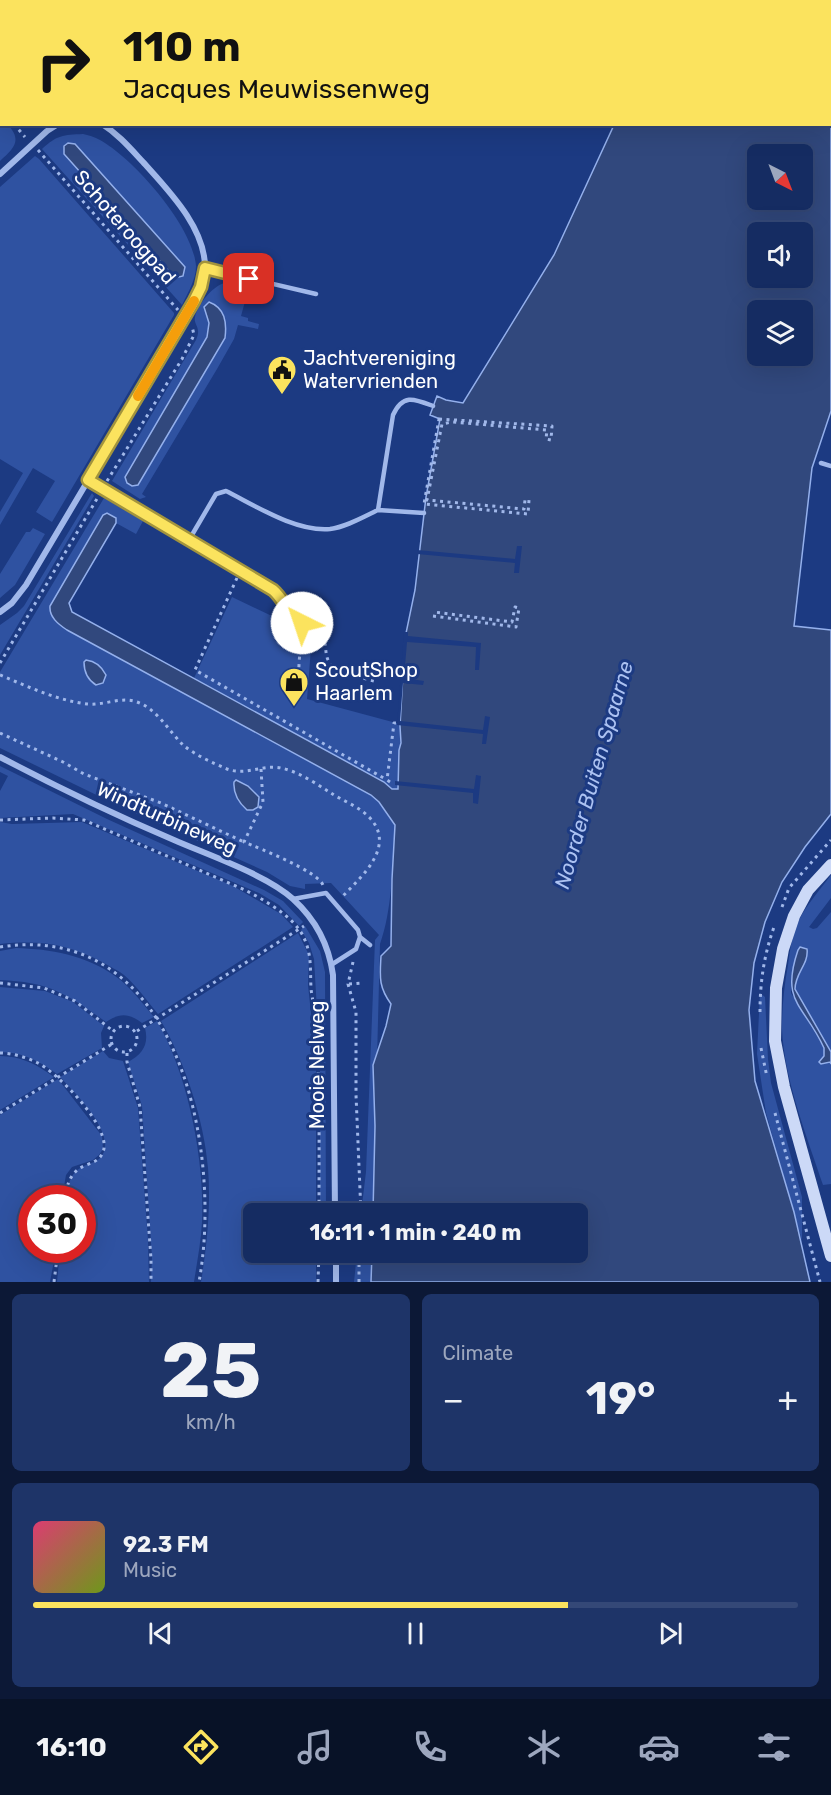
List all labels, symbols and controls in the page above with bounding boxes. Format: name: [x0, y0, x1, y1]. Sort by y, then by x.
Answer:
text: 110 m: [123, 22, 241, 72]
icon: right: [24, 24, 102, 102]
text: Jacques Meuwissenweg: [123, 73, 430, 105]
north arrow: [747, 144, 813, 210]
map controls: [747, 144, 813, 366]
street label: Schoteroogpad: [69, 165, 181, 289]
button: sound: [747, 222, 813, 288]
pin: [223, 253, 274, 304]
icon: arrive: [232, 262, 265, 295]
button: layers: [747, 300, 813, 366]
place label: Jachtvereniging Watervrienden: [303, 346, 456, 393]
public building icon: Jachtvereniging Watervrienden: [266, 354, 298, 396]
position arrow: [270, 591, 334, 655]
place label: ScoutShop Haarlem: [315, 658, 418, 705]
water label: Noorder Buiten Spaarne: [549, 658, 638, 892]
shop icon: ScoutShop Haarlem: [278, 666, 310, 708]
street label: Windturbineweg: [93, 776, 241, 860]
street label: Mooie Nelweg: [305, 1001, 329, 1129]
speed limit sign: 30: [18, 1185, 96, 1263]
text: 16:11 · 1 min · 240 m: [309, 1219, 522, 1246]
text: 25: [160, 1324, 261, 1417]
text: Climate: [443, 1341, 513, 1365]
text: 19°: [586, 1372, 656, 1425]
text: −: [443, 1380, 464, 1419]
text: +: [777, 1380, 798, 1419]
text: km/h: [186, 1410, 236, 1434]
text: 92.3 FM: [123, 1531, 209, 1558]
text: Music: [123, 1558, 177, 1582]
icon: previous: [144, 1617, 177, 1650]
icon: pause: [399, 1617, 432, 1650]
icon: next: [654, 1617, 687, 1650]
icon: directions: [180, 1726, 222, 1768]
icon: music: [294, 1726, 336, 1768]
icon: phone: [409, 1726, 451, 1768]
icon: climate: [523, 1726, 565, 1768]
icon: car: [638, 1726, 680, 1768]
icon: filters: [753, 1726, 795, 1768]
text: 16:10: [36, 1731, 107, 1763]

